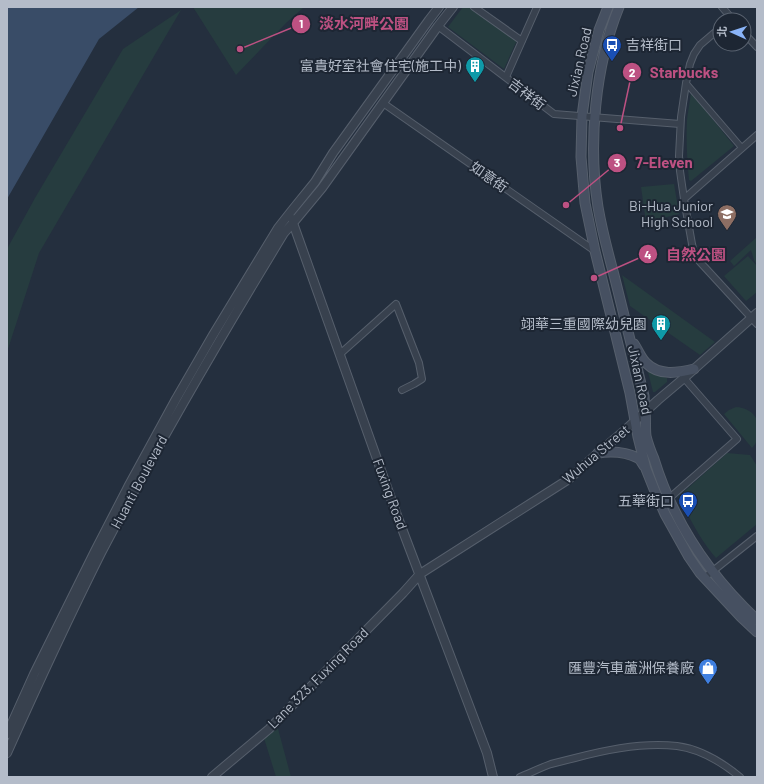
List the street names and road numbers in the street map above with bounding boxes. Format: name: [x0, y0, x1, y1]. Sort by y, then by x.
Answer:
street label: Jixian Road: [562, 26, 595, 98]
street label: 吉祥街: [505, 74, 549, 113]
street label: 如意街: [467, 158, 511, 196]
street label: Jixian Road: [625, 344, 656, 416]
street label: Wuhua Street: [558, 420, 633, 487]
street label: Huanti Boulevard: [107, 432, 170, 531]
street label: Fuxing Road: [370, 456, 411, 532]
street label: Lane 323, Fuxing Road: [264, 624, 372, 732]

